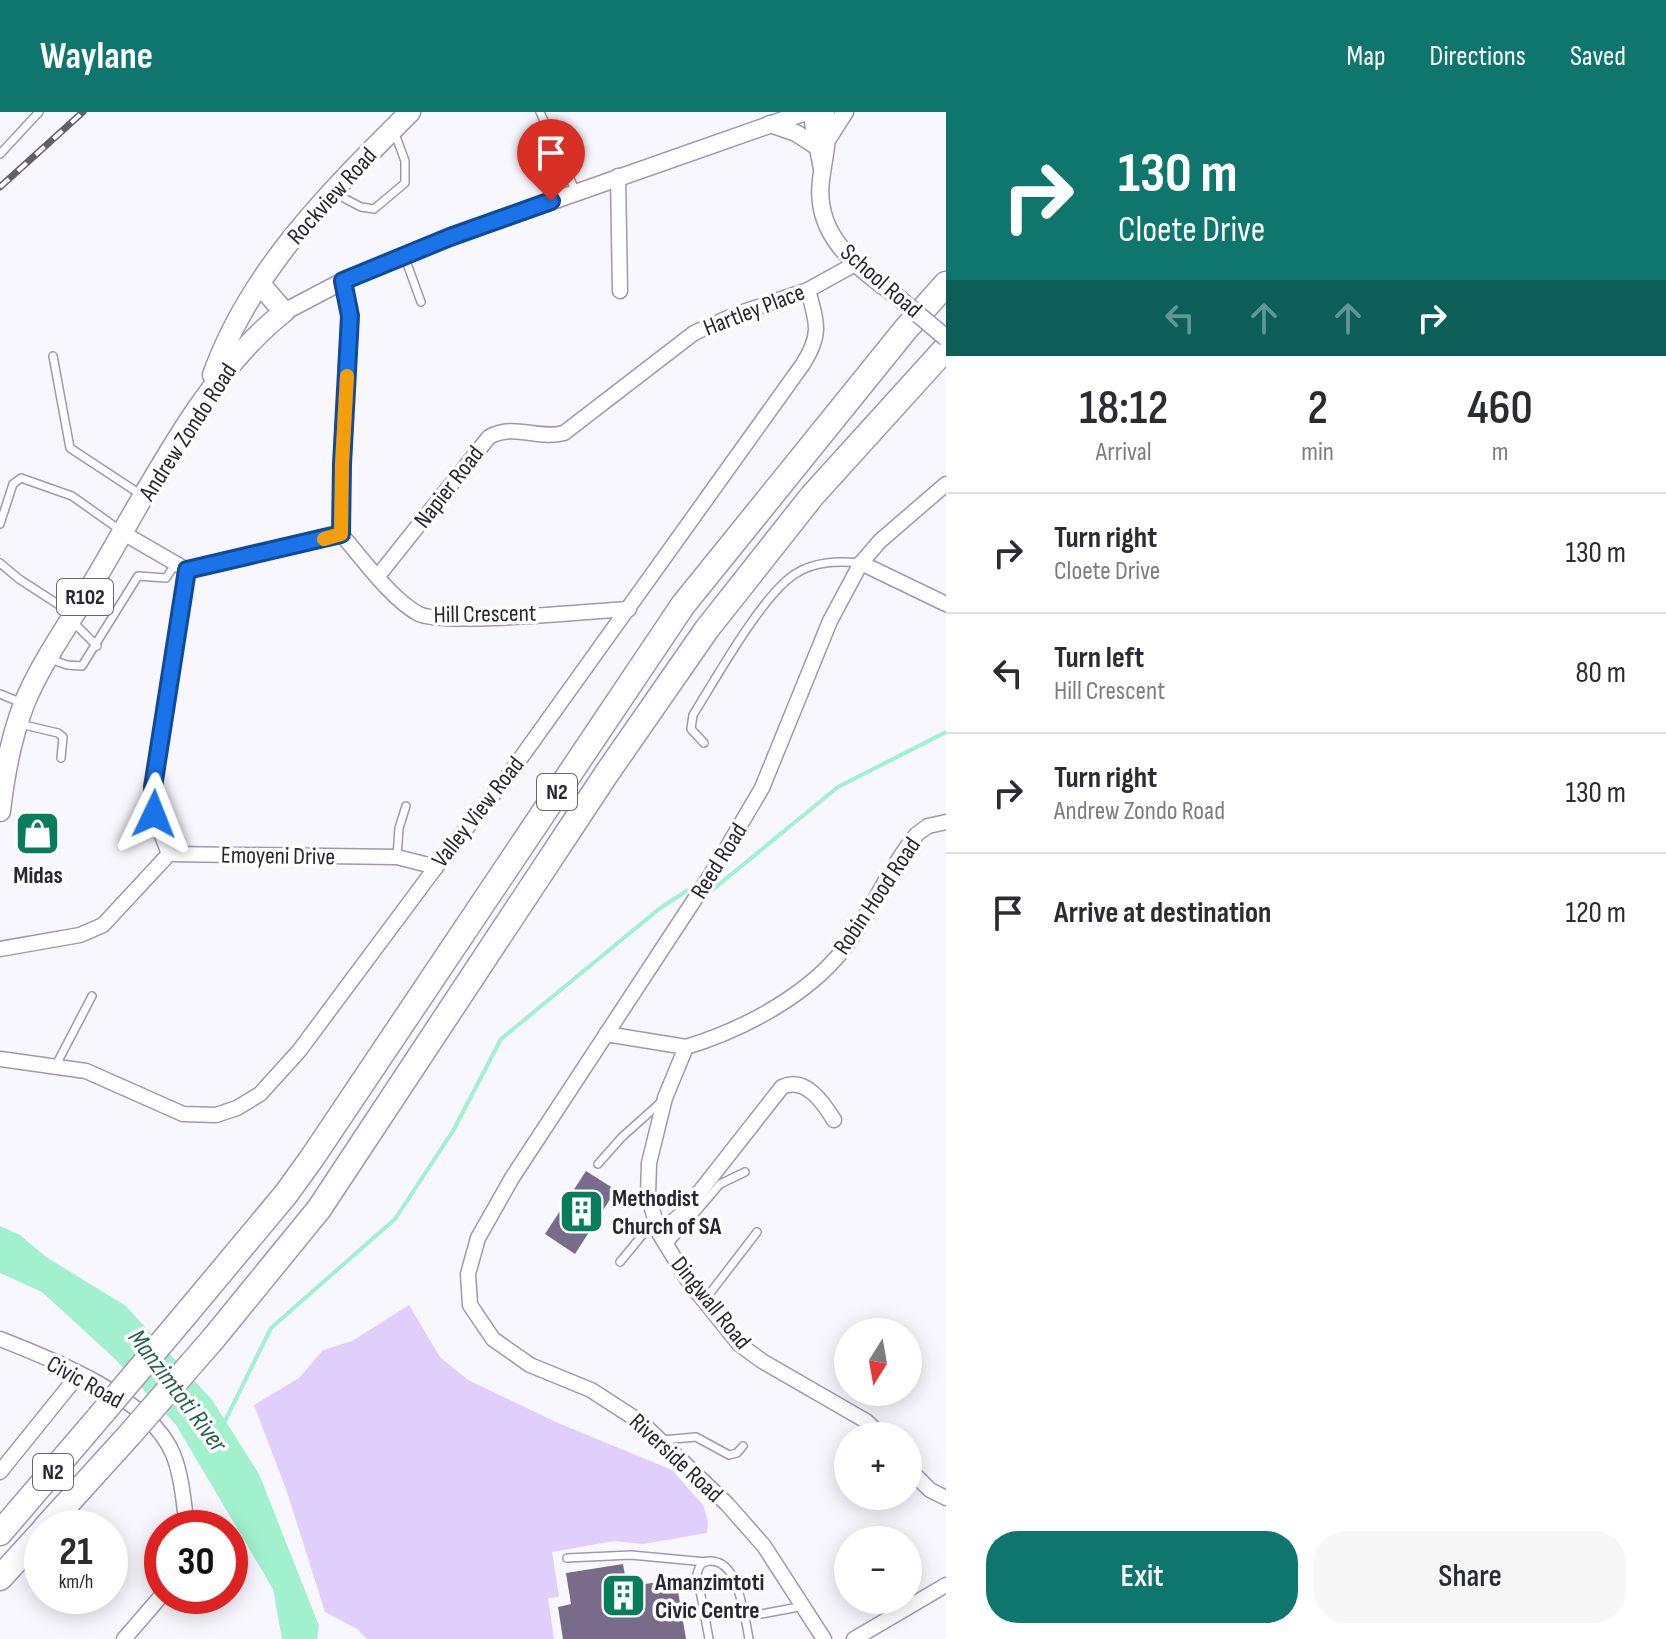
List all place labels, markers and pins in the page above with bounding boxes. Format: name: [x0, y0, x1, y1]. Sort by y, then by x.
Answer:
pin: [517, 119, 585, 201]
shop icon: Midas: [14, 809, 62, 857]
place label: Midas: [13, 861, 63, 890]
place label: Methodist Church of SA: [612, 1184, 722, 1241]
building icon: Methodist Church of SA: [557, 1188, 605, 1236]
place label: Amanzimtoti Civic Centre: [654, 1568, 764, 1625]
building icon: Amanzimtoti Civic Centre: [600, 1572, 648, 1620]

